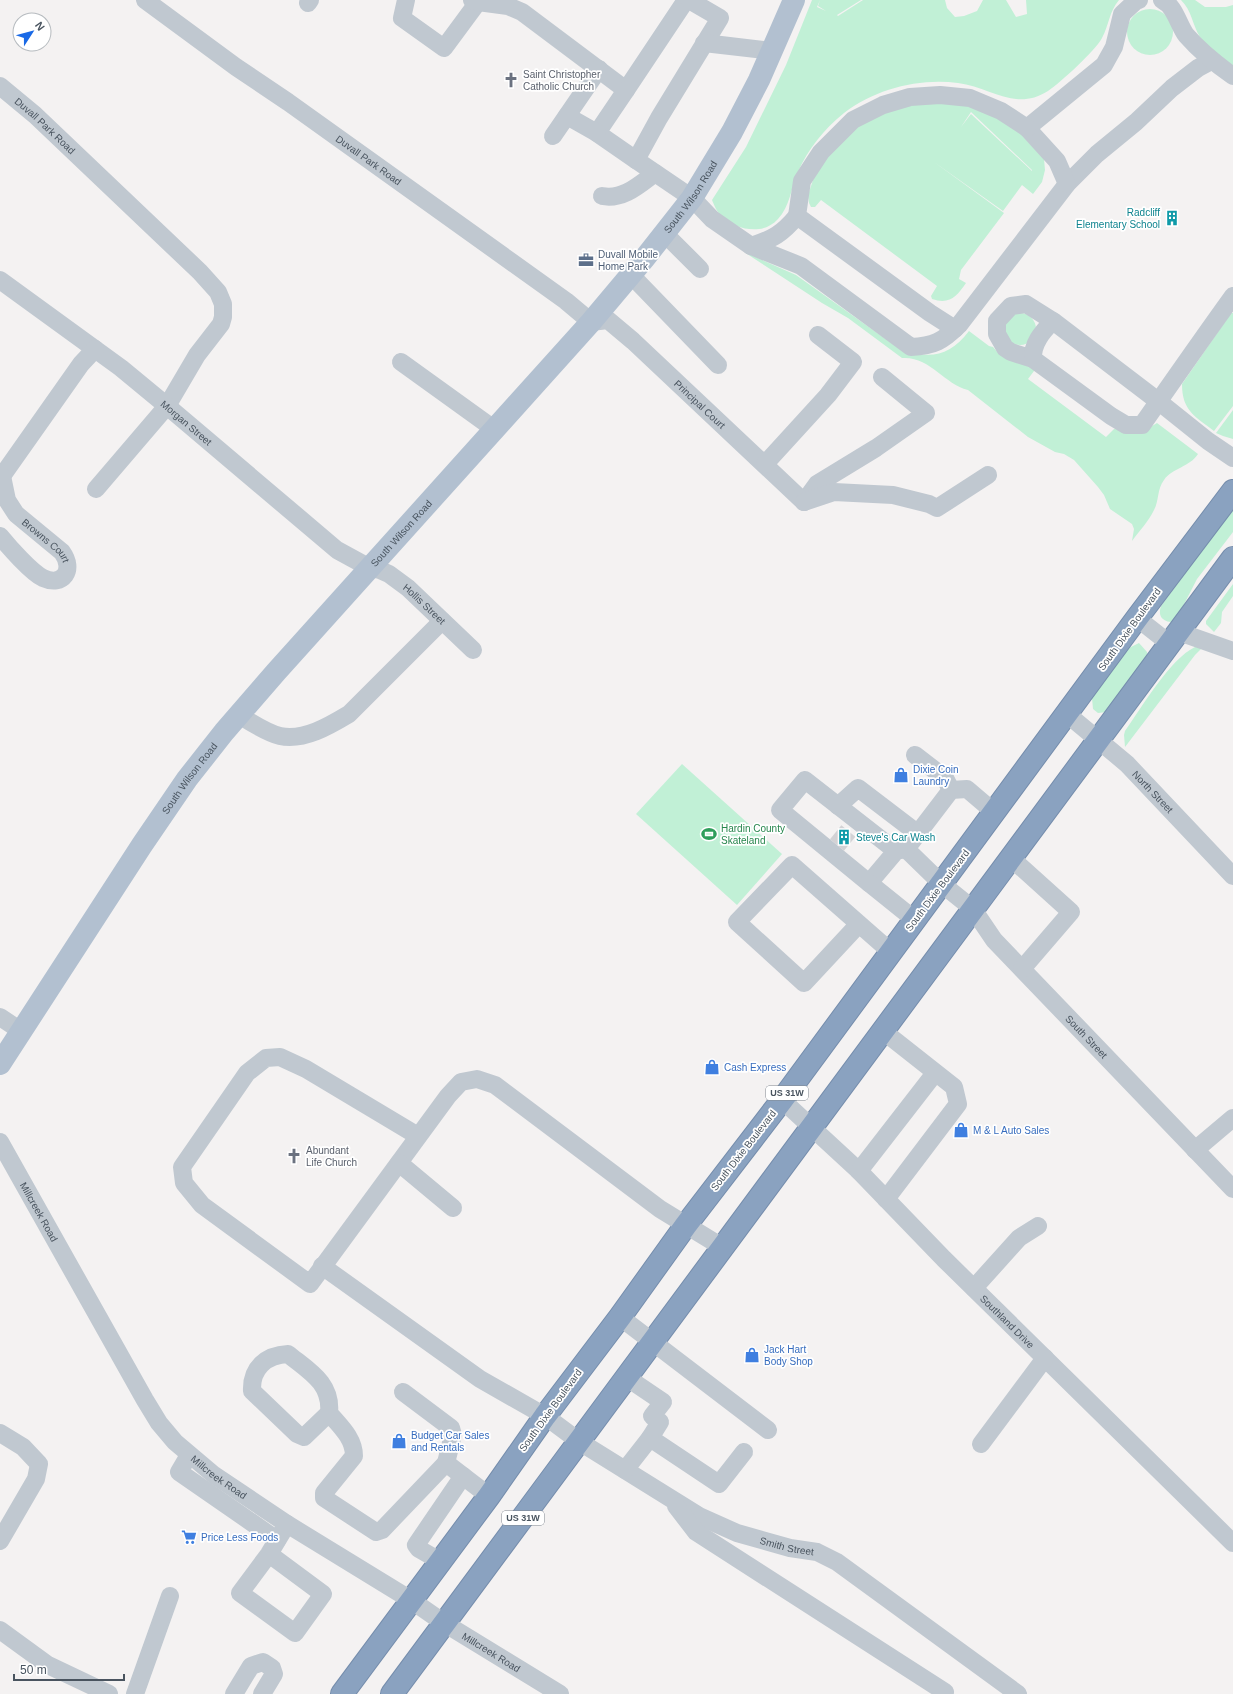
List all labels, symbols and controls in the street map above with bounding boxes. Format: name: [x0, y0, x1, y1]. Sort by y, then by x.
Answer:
north arrow: [12, 12, 52, 52]
text: N: [33, 19, 47, 33]
place label: Saint Christopher Catholic Church: [523, 69, 601, 92]
church icon: Saint Christopher Catholic Church: [502, 71, 520, 89]
street label: Duvall Park Road: [12, 96, 77, 156]
street label: Duvall Park Road: [334, 133, 403, 187]
street label: South Wilson Road: [662, 159, 719, 235]
place label: Radcliff Elementary School: [1076, 207, 1160, 230]
building icon: Radcliff Elementary School: [1163, 209, 1181, 227]
place label: Duvall Mobile Home Park: [598, 249, 658, 272]
office icon: Duvall Mobile Home Park: [577, 251, 595, 269]
street label: Principal Court: [672, 378, 727, 431]
street label: Morgan Street: [159, 398, 214, 448]
street label: South Wilson Road: [369, 498, 434, 569]
street label: Browns Court: [20, 516, 72, 564]
street label: Hollis Street: [401, 581, 448, 627]
street label: South Dixie Boulevard: [1096, 586, 1163, 673]
street label: South Wilson Road: [160, 741, 220, 816]
place label: Dixie Coin Laundry: [913, 764, 959, 787]
shop icon: Dixie Coin Laundry: [892, 766, 910, 784]
street label: North Street: [1130, 768, 1175, 815]
place label: Hardin County Skateland: [721, 823, 785, 846]
sports icon: Hardin County Skateland: [700, 825, 718, 843]
building icon: Steve's Car Wash: [835, 828, 853, 846]
place label: Steve's Car Wash: [856, 832, 935, 843]
street label: South Dixie Boulevard: [903, 847, 972, 933]
street label: South Street: [1063, 1013, 1110, 1061]
shop icon: Cash Express: [703, 1058, 721, 1076]
place label: Cash Express: [724, 1062, 786, 1073]
road number: US 31W: [766, 1086, 808, 1100]
street label: South Dixie Boulevard: [709, 1108, 778, 1193]
shop icon: M & L Auto Sales: [952, 1121, 970, 1139]
place label: M & L Auto Sales: [973, 1125, 1049, 1136]
place label: Abundant Life Church: [306, 1145, 357, 1168]
church icon: Abundant Life Church: [285, 1147, 303, 1165]
street label: Millcreek Road: [18, 1180, 60, 1244]
street label: Southland Drive: [978, 1293, 1037, 1351]
place label: Jack Hart Body Shop: [764, 1344, 813, 1367]
shop icon: Jack Hart Body Shop: [743, 1346, 761, 1364]
street label: South Dixie Boulevard: [517, 1367, 584, 1454]
place label: Budget Car Sales and Rentals: [411, 1430, 489, 1453]
shop icon: Budget Car Sales and Rentals: [390, 1432, 408, 1450]
street label: Millcreek Road: [189, 1453, 249, 1501]
road number: US 31W: [502, 1511, 544, 1525]
supermarket icon: Price Less Foods: [180, 1528, 198, 1546]
place label: Price Less Foods: [201, 1532, 278, 1543]
street label: Smith Street: [759, 1535, 815, 1557]
street label: Millcreek Road: [460, 1630, 522, 1674]
scale bar: [14, 1656, 124, 1682]
text: 50 m: [20, 1663, 47, 1677]

